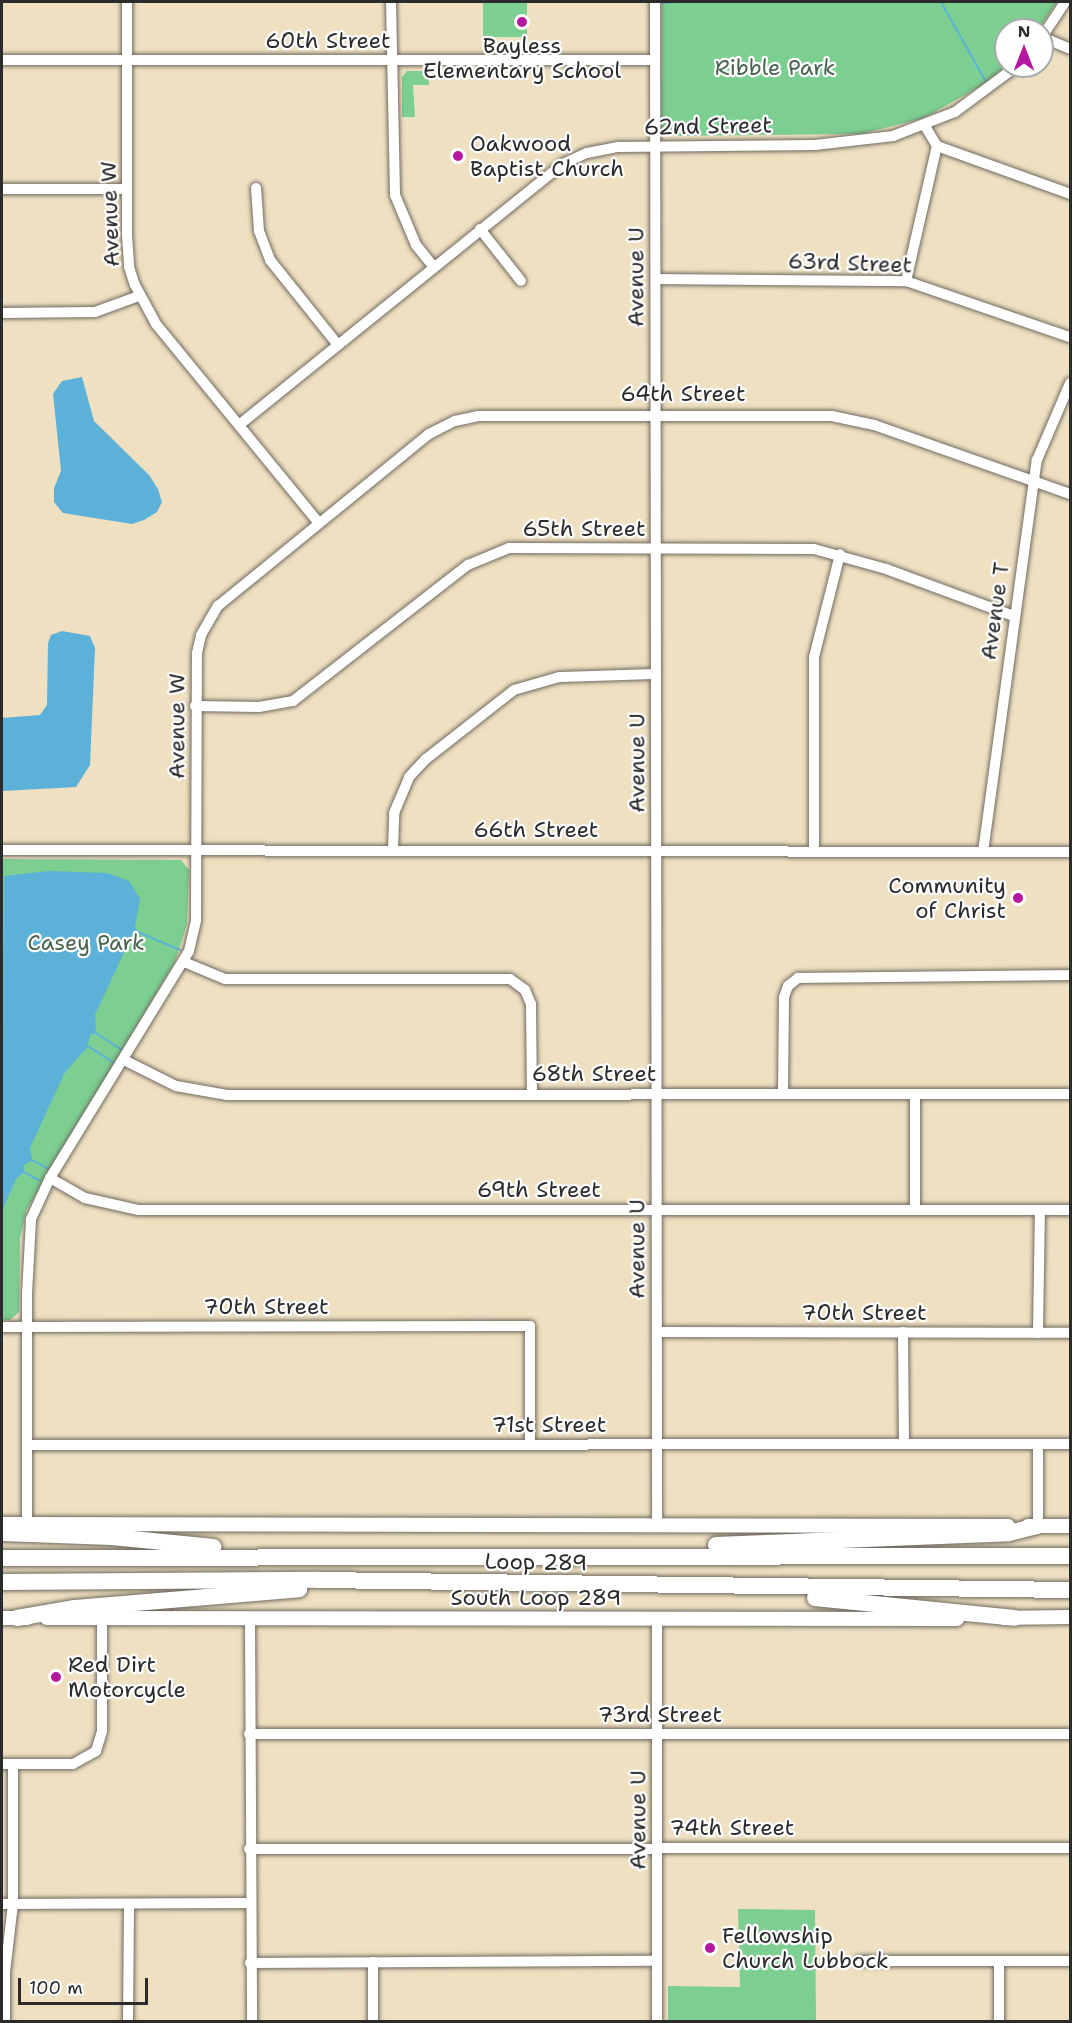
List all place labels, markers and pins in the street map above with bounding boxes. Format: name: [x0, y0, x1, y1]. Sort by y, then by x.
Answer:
marker: Bayless Elementary School: [515, 15, 529, 29]
place label: Bayless Elementary School: [423, 32, 621, 84]
place label: Oakwood Baptist Church: [470, 130, 624, 182]
marker: Oakwood Baptist Church: [451, 149, 465, 163]
place label: Community of Christ: [888, 872, 1006, 924]
marker: Community of Christ: [1011, 891, 1025, 905]
place label: Red Dirt Motorcycle: [68, 1651, 186, 1702]
marker: Red Dirt Motorcycle: [49, 1670, 63, 1684]
place label: Fellowship Church Lubbock: [722, 1922, 889, 1974]
marker: Fellowship Church Lubbock: [703, 1941, 717, 1955]

